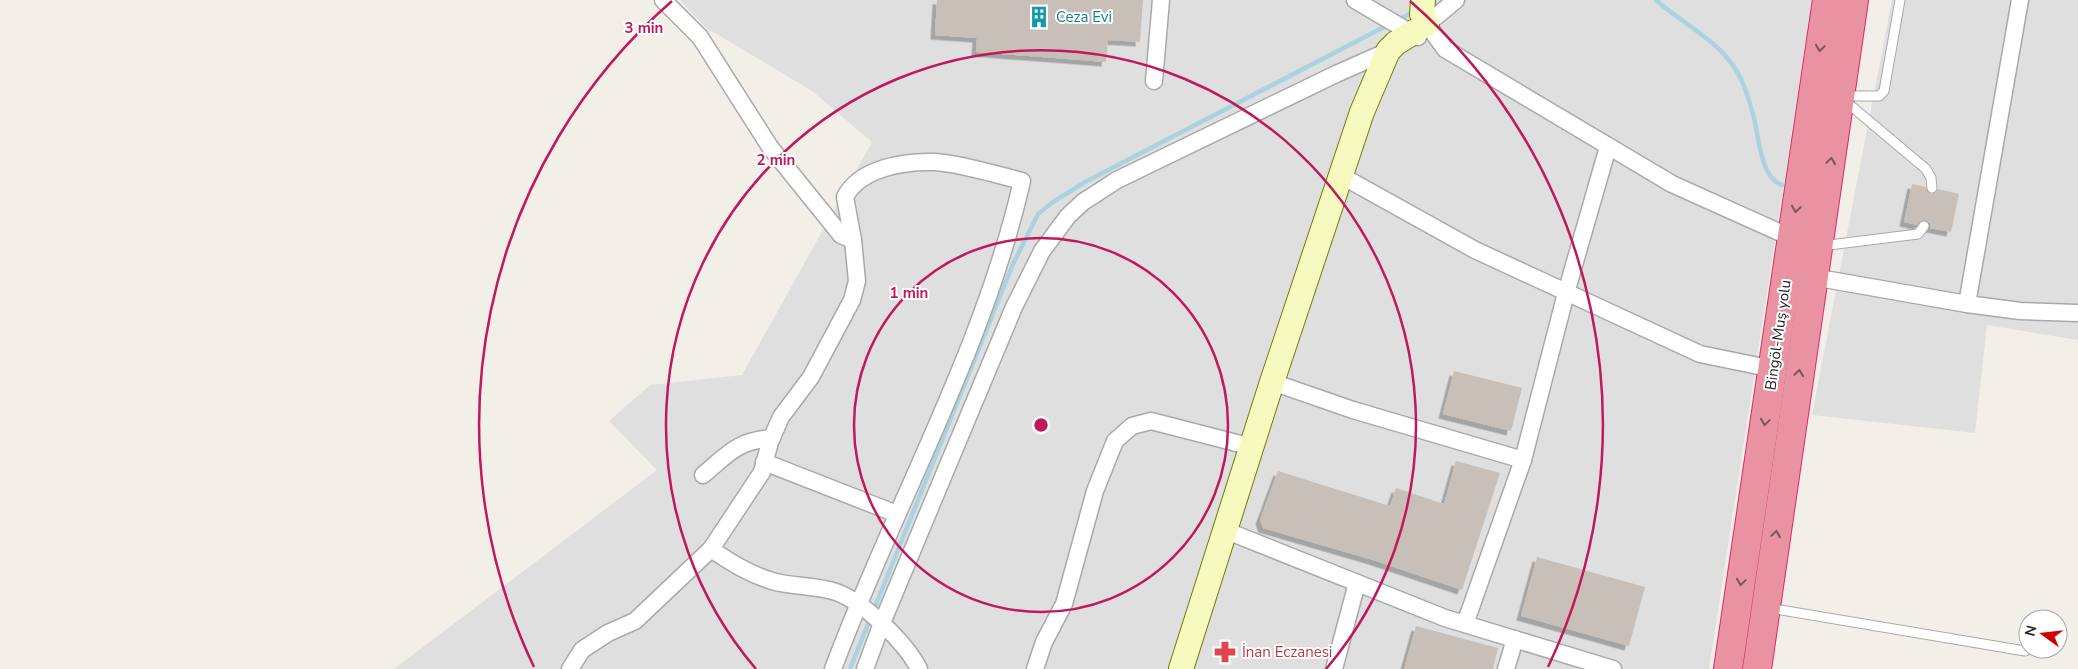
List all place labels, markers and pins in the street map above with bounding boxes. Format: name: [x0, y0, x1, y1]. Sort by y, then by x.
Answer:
building icon: Ceza Evi: [1026, 4, 1052, 30]
place label: Ceza Evi: [1056, 7, 1112, 27]
centre of rings: [1032, 416, 1050, 434]
pharmacy icon: İnan Eczanesi: [1212, 639, 1238, 665]
place label: İnan Eczanesi: [1242, 642, 1332, 662]

